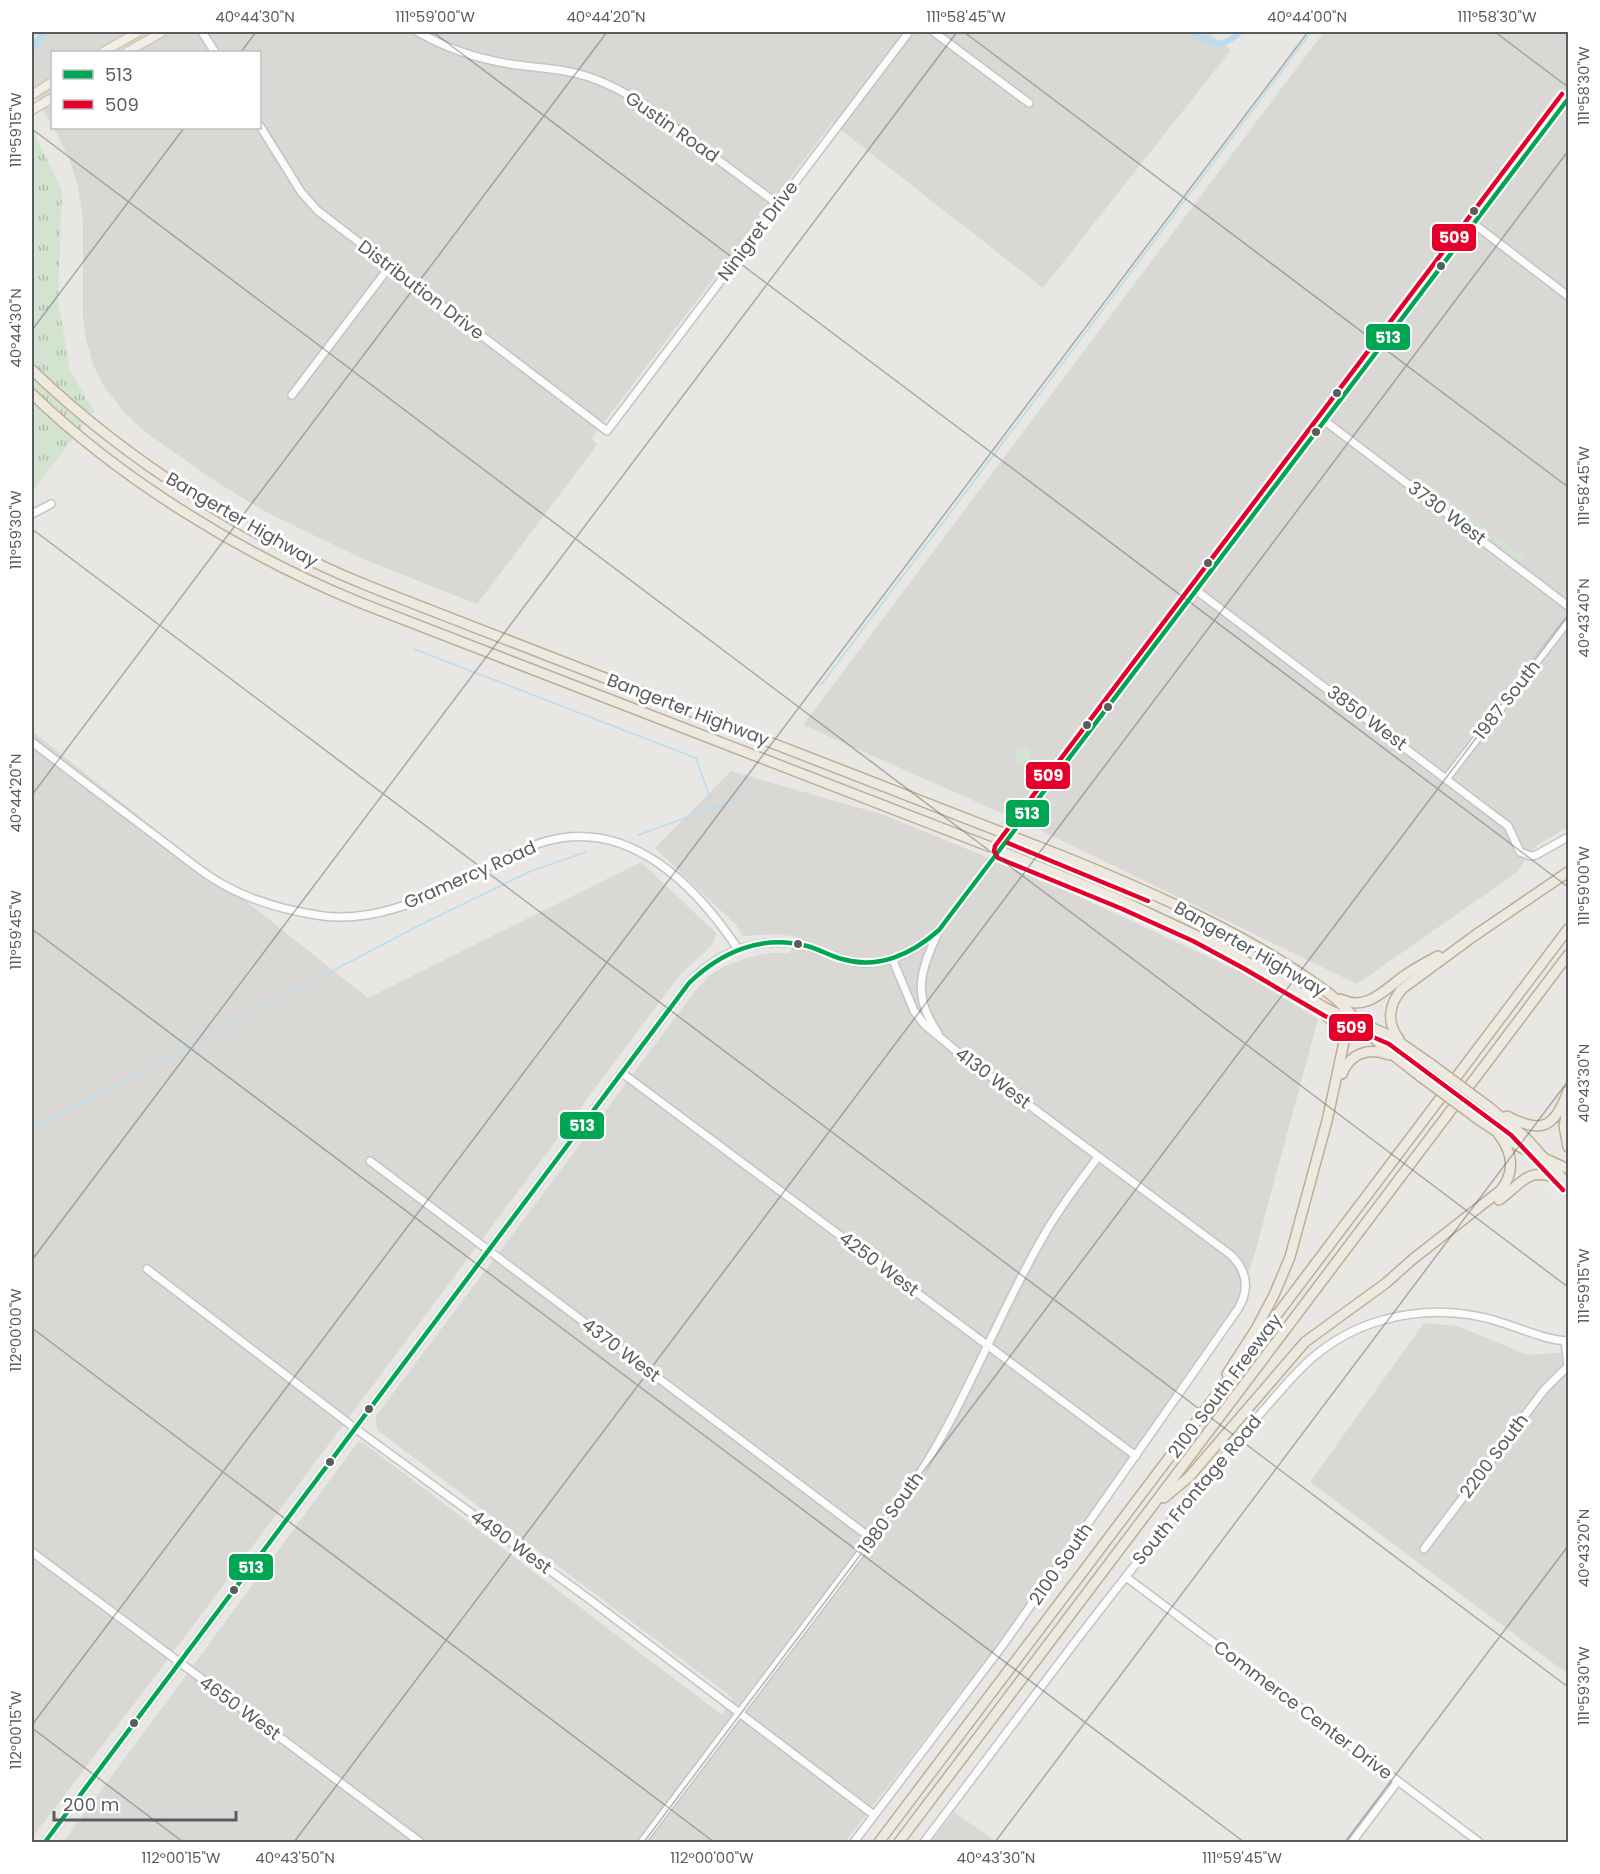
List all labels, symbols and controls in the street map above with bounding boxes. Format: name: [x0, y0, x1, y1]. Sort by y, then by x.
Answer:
text: 40°44'30"N: [215, 6, 295, 27]
text: 111°59'00"W: [395, 6, 475, 27]
text: 40°44'20"N: [566, 6, 646, 27]
text: 111°58'45"W: [926, 6, 1006, 27]
text: 40°44'00"N: [1267, 6, 1347, 27]
text: 111°58'30"W: [1457, 6, 1537, 27]
text: 111°58'30"W: [1573, 46, 1594, 126]
legend: [51, 51, 261, 129]
text: 513: [105, 62, 133, 87]
street label: Gustin Road: [620, 85, 724, 168]
text: 111°59'15"W: [5, 92, 26, 168]
text: 509: [105, 92, 139, 117]
street label: Ninigret Drive: [712, 175, 804, 286]
unlabelled marker: [1468, 205, 1480, 217]
line badge: 509: [1431, 223, 1477, 252]
text: 509: [1439, 226, 1469, 249]
street label: Distribution Drive: [353, 234, 489, 345]
unlabelled marker: [1435, 260, 1447, 272]
text: 40°44'30"N: [5, 288, 26, 368]
line badge: 513: [1365, 323, 1411, 351]
text: 513: [1375, 326, 1401, 349]
unlabelled marker: [1331, 387, 1343, 399]
unlabelled marker: [1310, 426, 1322, 438]
text: 111°58'45"W: [1573, 446, 1594, 526]
street label: Bangerter Highway: [162, 466, 323, 573]
street label: 3730 West: [1403, 475, 1491, 550]
text: 111°59'30"W: [5, 490, 26, 570]
unlabelled marker: [1202, 557, 1214, 569]
text: 40°43'40"N: [1573, 578, 1594, 658]
street label: 1987 South: [1468, 655, 1546, 745]
street label: Bangerter Highway: [604, 667, 773, 752]
street label: 3850 West: [1322, 679, 1412, 756]
unlabelled marker: [1102, 701, 1114, 713]
unlabelled marker: [1081, 719, 1093, 731]
text: 40°44'20"N: [5, 753, 26, 833]
line badge: 509: [1025, 761, 1071, 790]
text: 509: [1033, 764, 1063, 787]
line badge: 513: [1005, 799, 1050, 828]
text: 513: [1014, 802, 1040, 825]
street label: Gramercy Road: [400, 834, 540, 915]
text: 111°59'00"W: [1573, 846, 1594, 926]
text: 111°59'45"W: [5, 890, 26, 970]
street label: Bangerter Highway: [1170, 895, 1331, 1002]
unlabelled marker: [792, 938, 804, 950]
line badge: 509: [1328, 1013, 1374, 1042]
text: 509: [1336, 1016, 1366, 1039]
street label: 4130 West: [950, 1041, 1036, 1114]
text: 40°43'30"N: [1573, 1044, 1594, 1122]
line badge: 513: [559, 1111, 605, 1140]
text: 513: [569, 1114, 595, 1137]
street label: 4250 West: [834, 1225, 924, 1302]
text: 111°59'15"W: [1573, 1248, 1594, 1324]
text: 112°00'00"W: [5, 1288, 26, 1372]
street label: 2100 South Freeway: [1162, 1308, 1287, 1463]
street label: 4370 West: [577, 1312, 666, 1387]
unlabelled marker: [363, 1403, 375, 1415]
street label: 2200 South: [1454, 1408, 1534, 1503]
street label: South Frontage Road: [1126, 1409, 1267, 1570]
unlabelled marker: [324, 1456, 336, 1468]
street label: 1980 South: [852, 1466, 929, 1559]
street label: 4490 West: [466, 1504, 557, 1580]
text: 40°43'20"N: [1573, 1509, 1594, 1587]
street label: 2100 South: [1023, 1518, 1098, 1610]
line badge: 513: [228, 1553, 274, 1581]
text: 513: [238, 1556, 264, 1579]
unlabelled marker: [228, 1584, 240, 1596]
street label: Commerce Center Drive: [1209, 1634, 1398, 1785]
text: 111°59'30"W: [1573, 1646, 1594, 1726]
street label: 4650 West: [195, 1670, 286, 1746]
text: 112°00'15"W: [5, 1690, 26, 1769]
unlabelled marker: [128, 1717, 140, 1729]
scale bar: [54, 1784, 236, 1822]
text: 200 m: [63, 1792, 119, 1817]
text: 112°00'15"W: [142, 1847, 221, 1868]
text: 40°43'50"N: [255, 1847, 335, 1868]
text: 112°00'00"W: [670, 1847, 754, 1868]
text: 40°43'30"N: [957, 1847, 1035, 1868]
text: 111°59'45"W: [1202, 1847, 1282, 1868]

